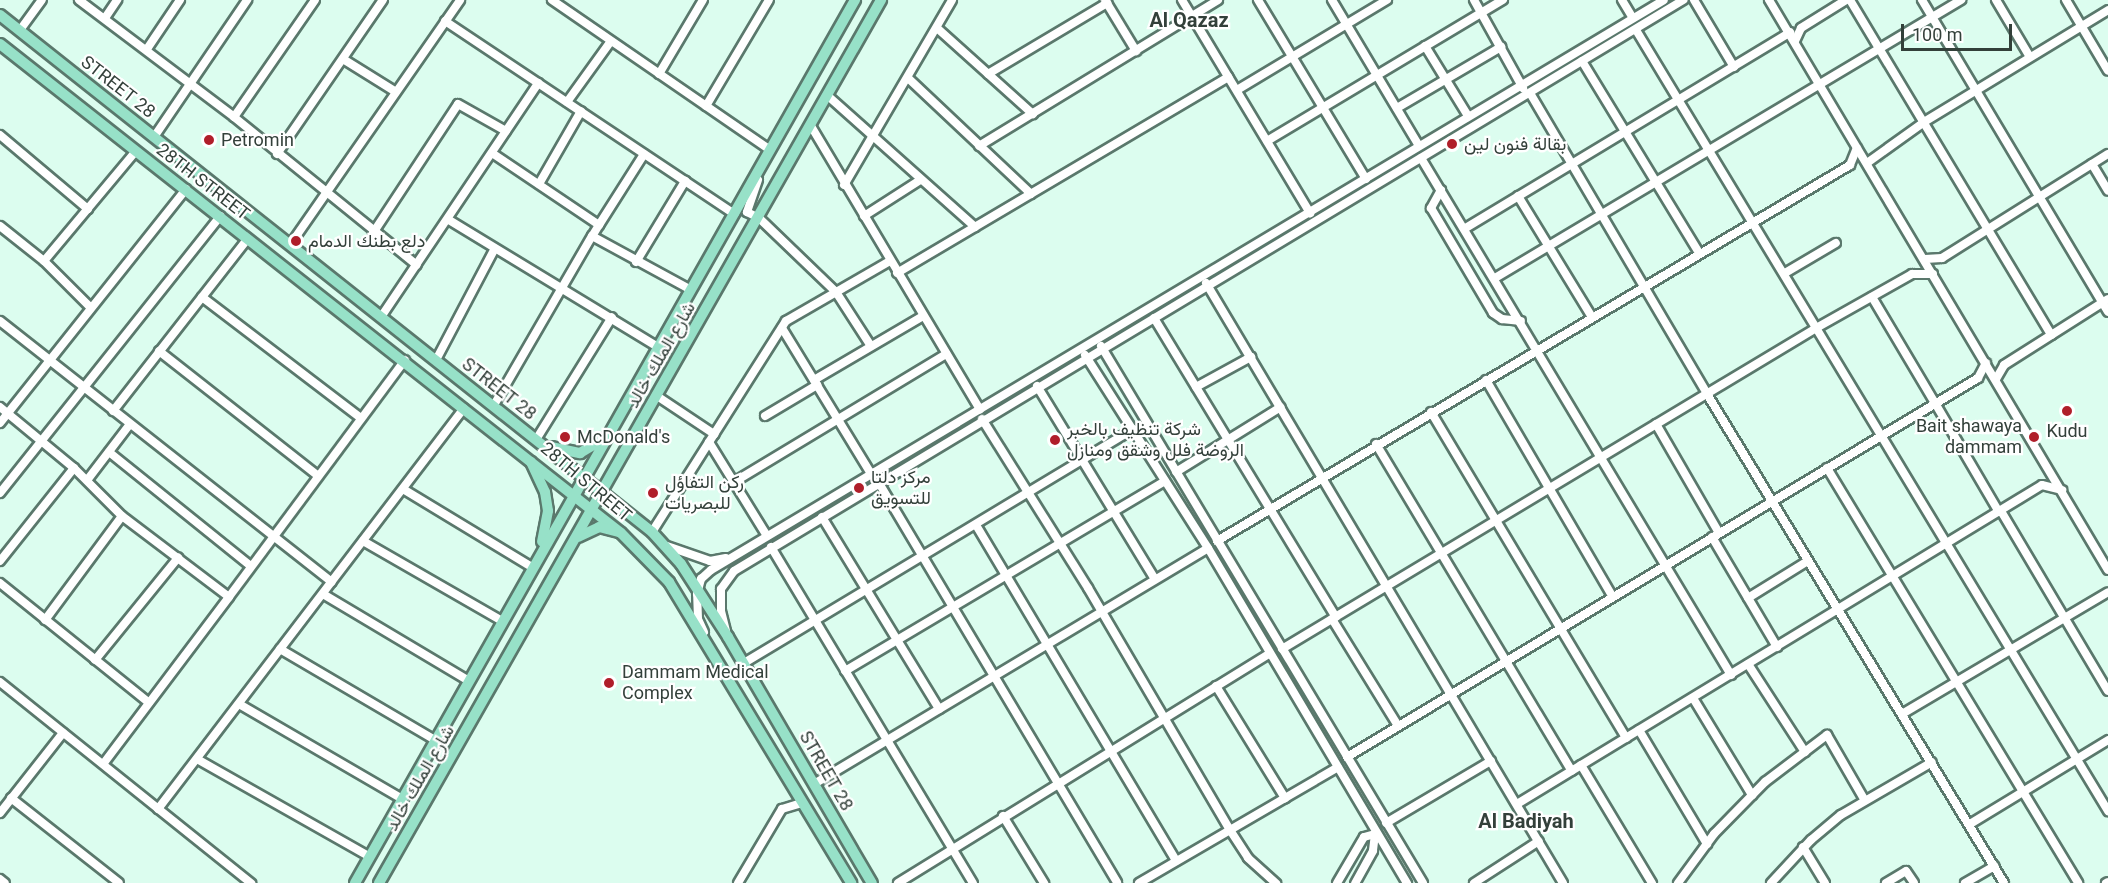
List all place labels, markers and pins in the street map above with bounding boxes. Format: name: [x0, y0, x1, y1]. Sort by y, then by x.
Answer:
place label: Petromin: [221, 129, 294, 151]
marker: Petromin: [202, 133, 216, 147]
place label: بقالة فنون لين: [1464, 133, 1566, 155]
marker: بقالة فنون لين: [1445, 137, 1459, 151]
place label: دلع بطنك الدمام: [308, 230, 425, 252]
marker: دلع بطنك الدمام: [289, 234, 303, 248]
marker: Kudu: [2060, 404, 2074, 418]
place label: Bait shawaya dammam: [1916, 416, 2022, 458]
place label: شركة تنظيف بالخبر الروضة فلل وشقق ومنازل: [1067, 419, 1244, 462]
place label: Kudu: [2046, 420, 2088, 442]
place label: McDonald's: [577, 426, 670, 448]
marker: McDonald's: [558, 430, 572, 444]
marker: Bait shawaya dammam: [2027, 430, 2041, 444]
marker: شركة تنظيف بالخبر الروضة فلل وشقق ومنازل: [1048, 433, 1062, 447]
place label: مركز دلتا للتسويق: [871, 467, 931, 510]
place label: ركن التفاؤل للبصريات: [665, 472, 744, 514]
marker: مركز دلتا للتسويق: [852, 481, 866, 495]
marker: ركن التفاؤل للبصريات: [646, 486, 660, 500]
place label: Dammam Medical Complex: [622, 662, 769, 704]
marker: Dammam Medical Complex: [600, 674, 618, 692]

